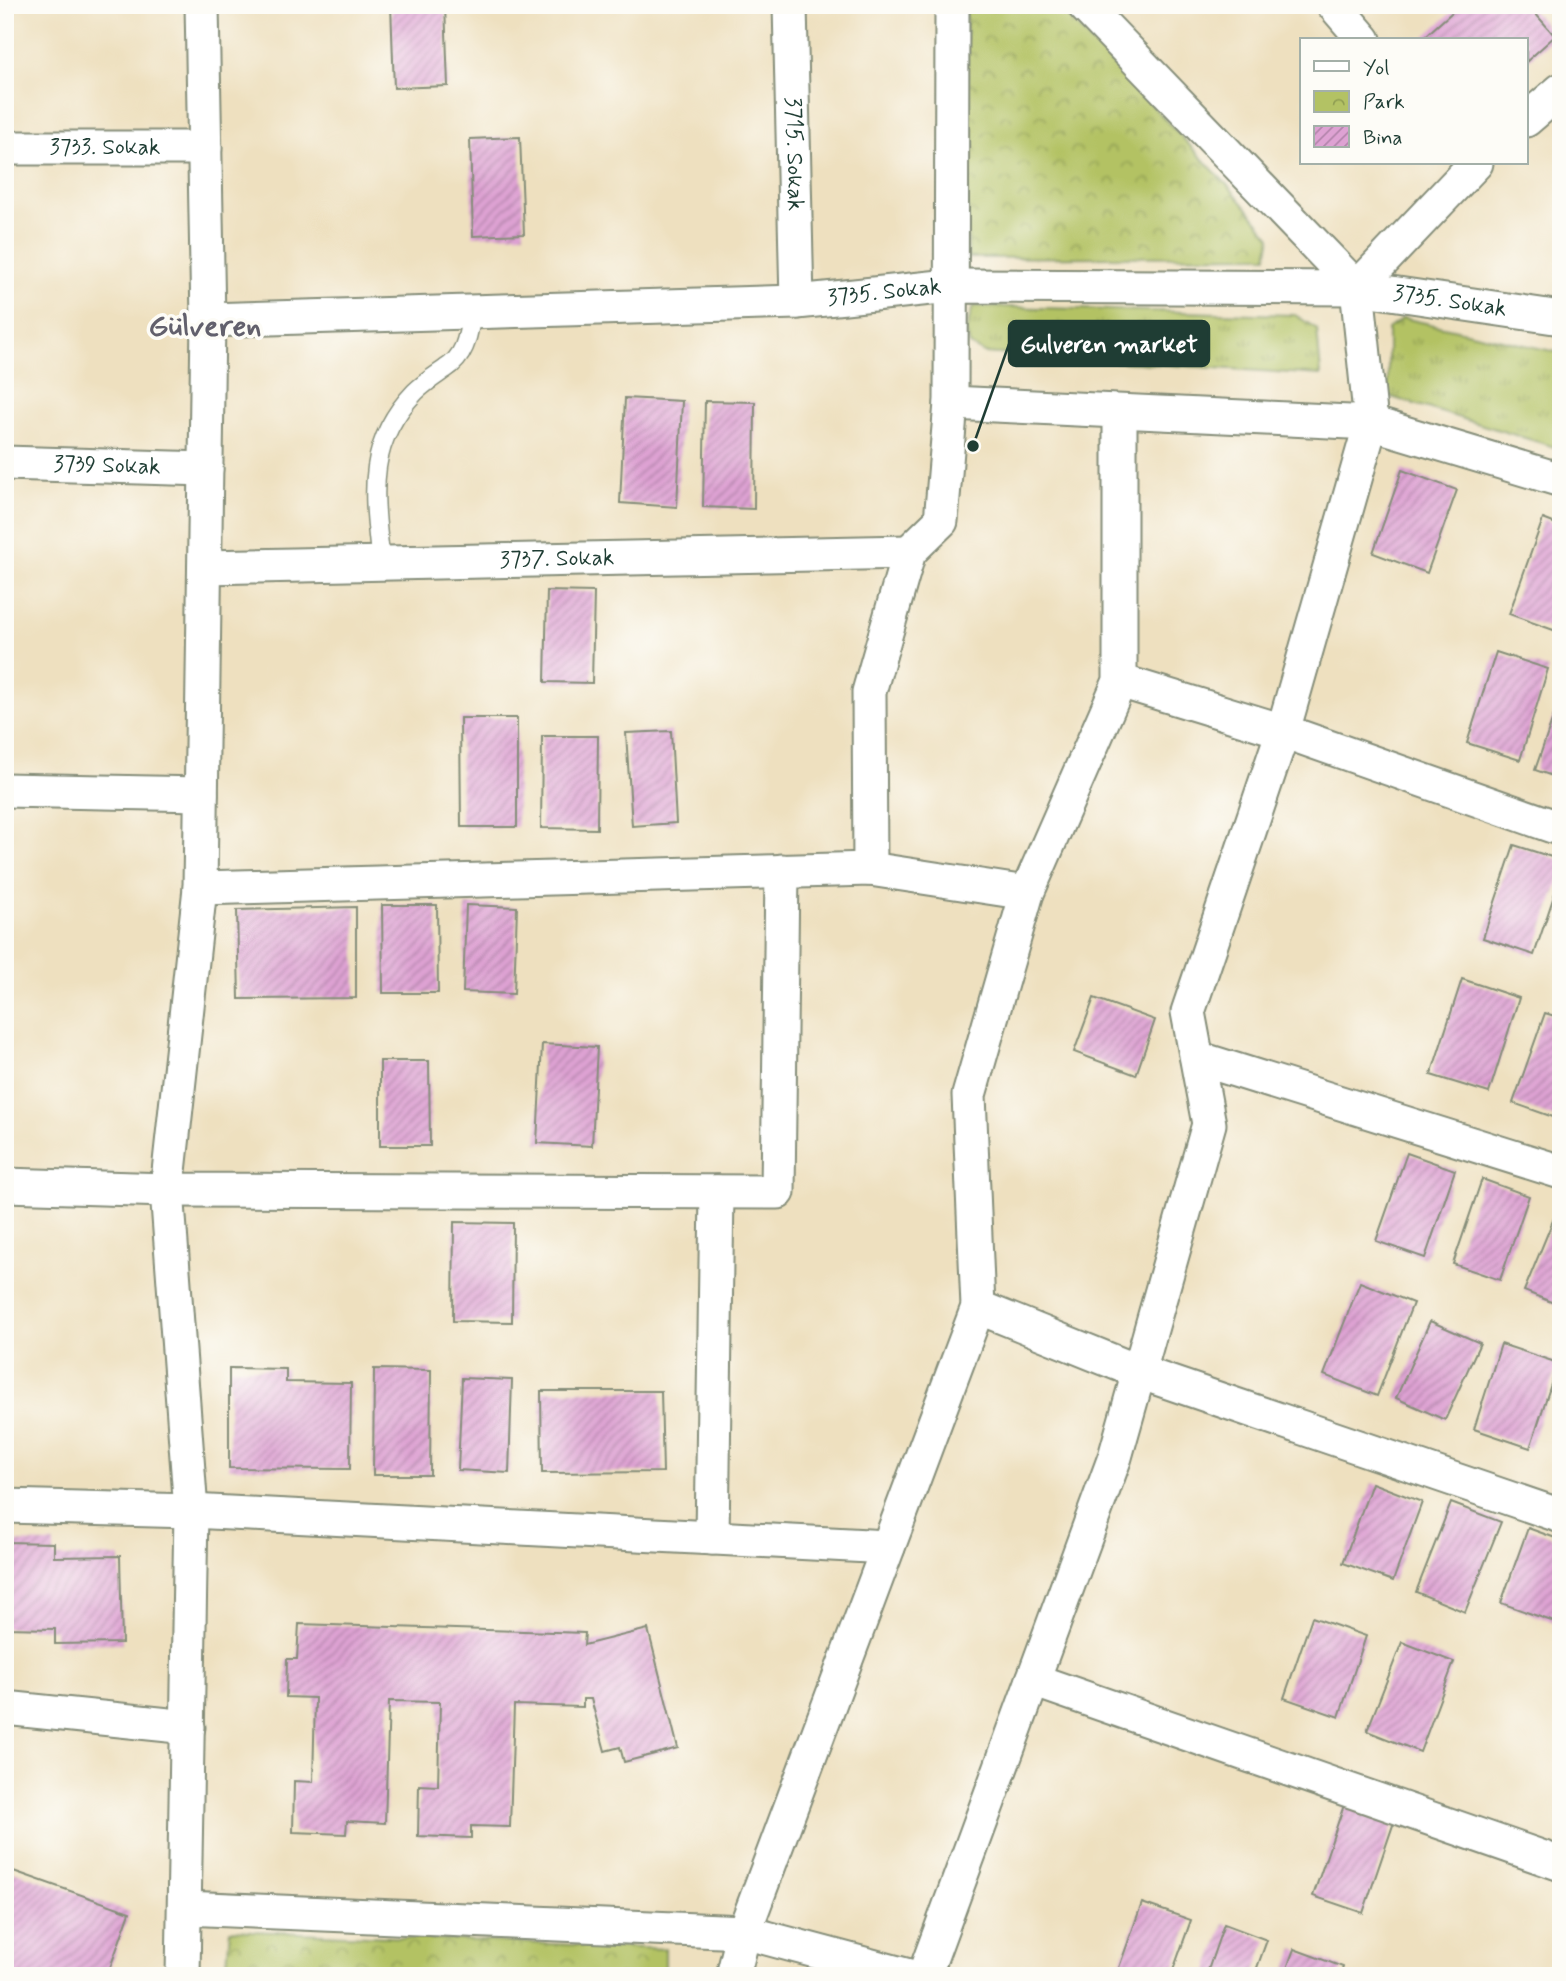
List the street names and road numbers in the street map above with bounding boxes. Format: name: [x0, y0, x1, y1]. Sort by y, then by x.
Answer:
street label: 3715. Sokak: [777, 97, 810, 211]
street label: 3733. Sokak: [49, 133, 161, 163]
street label: 3735. Sokak: [826, 272, 943, 314]
street label: 3735. Sokak: [1391, 278, 1509, 325]
street label: 3739 Sokak: [53, 449, 161, 483]
street label: 3737. Sokak: [499, 543, 615, 576]

